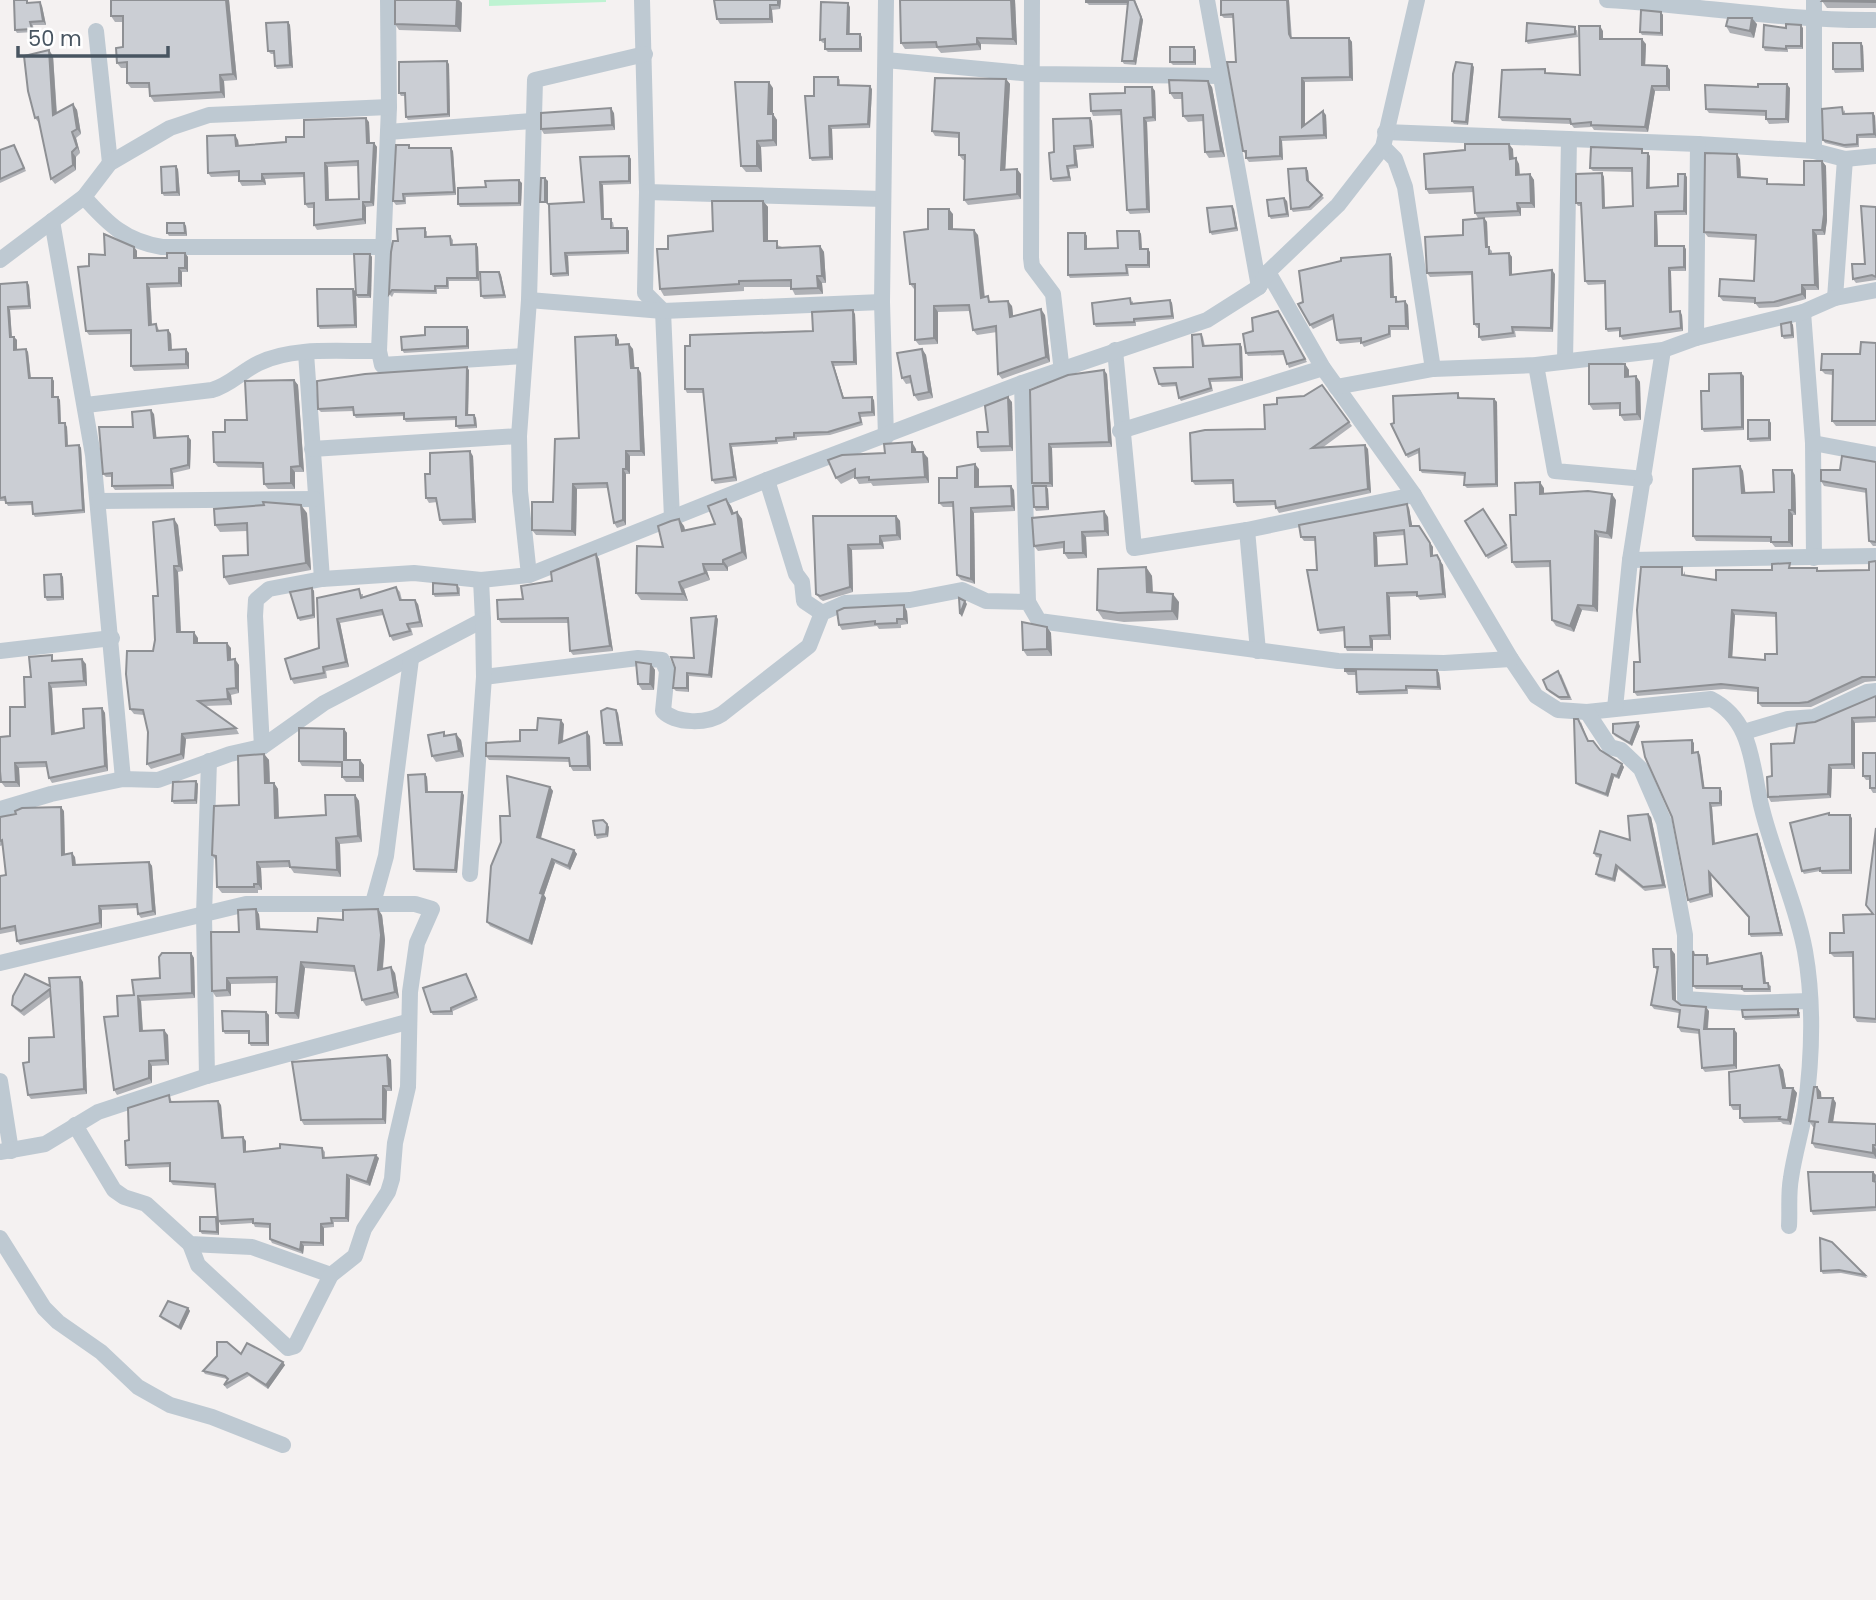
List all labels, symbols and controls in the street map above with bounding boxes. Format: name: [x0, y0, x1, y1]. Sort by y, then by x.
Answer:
scale bar: [18, 14, 168, 58]
text: 50 m: [28, 24, 82, 53]

